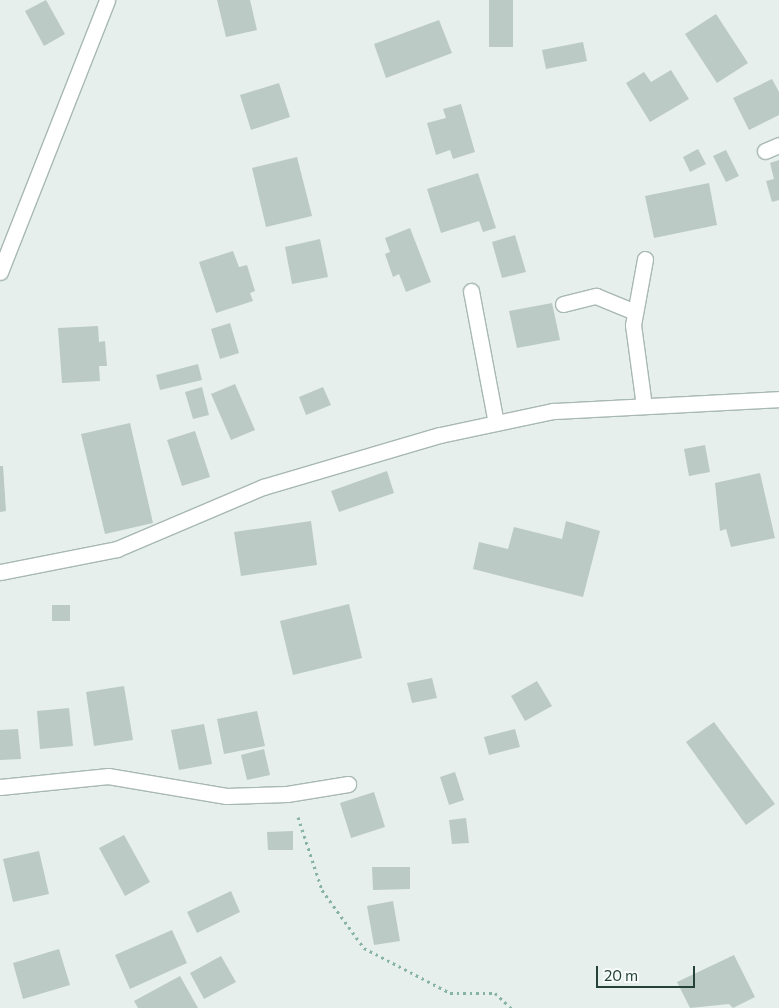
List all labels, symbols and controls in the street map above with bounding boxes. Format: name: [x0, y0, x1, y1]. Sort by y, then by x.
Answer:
scale bar: [599, 956, 698, 988]
text: 20 m: [604, 966, 638, 984]

